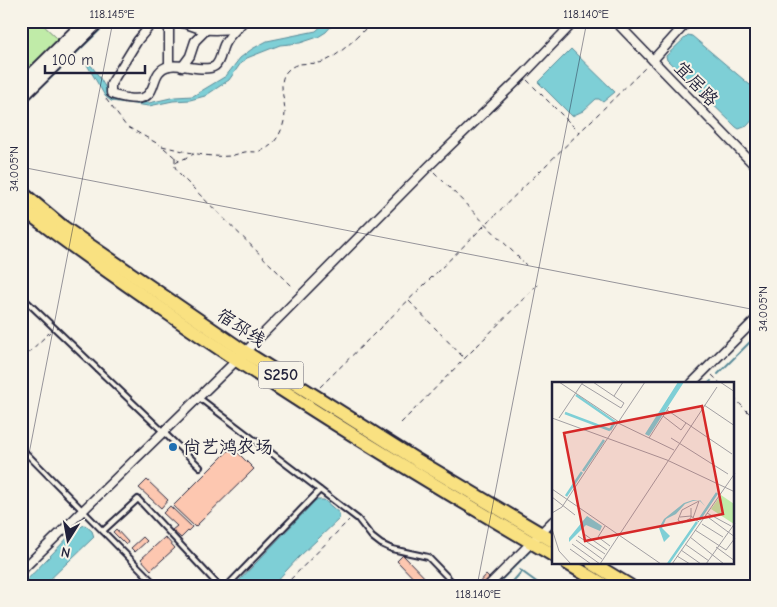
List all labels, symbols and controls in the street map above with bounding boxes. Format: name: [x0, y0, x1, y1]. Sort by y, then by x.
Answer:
text: 118.145°E: [90, 7, 134, 21]
text: 118.140°E: [563, 7, 609, 21]
scale bar: [45, 42, 145, 74]
text: 100 m: [52, 51, 94, 69]
street label: 宜居路: [670, 57, 722, 111]
text: 34.005°N: [7, 146, 21, 192]
text: 34.005°N: [756, 286, 770, 332]
street label: 宿邳线: [213, 304, 269, 352]
road number: S250: [258, 362, 304, 388]
inset map: [552, 382, 734, 564]
place label: 尚艺鸿农场: [183, 437, 273, 458]
marker: 尚艺鸿农场: [167, 441, 179, 453]
north arrow: [42, 514, 92, 564]
text: N: [60, 543, 72, 561]
text: 118.140°E: [455, 587, 501, 601]

